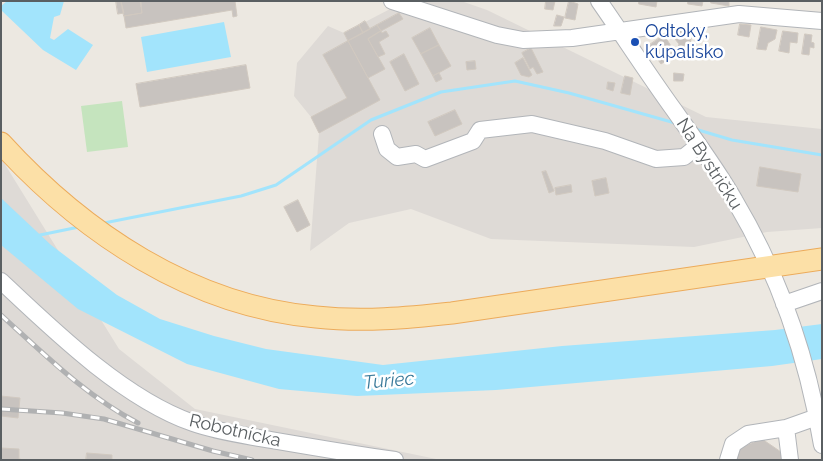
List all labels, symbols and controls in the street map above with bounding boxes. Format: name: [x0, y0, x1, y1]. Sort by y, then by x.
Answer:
place label: Odtoky, kúpalisko: [645, 21, 723, 64]
marker: Odtoky, kúpalisko: [629, 36, 641, 48]
street label: Na Bystričku: [671, 114, 747, 214]
water label: Turiec: [362, 367, 416, 395]
street label: Robotnícka: [187, 410, 283, 452]

